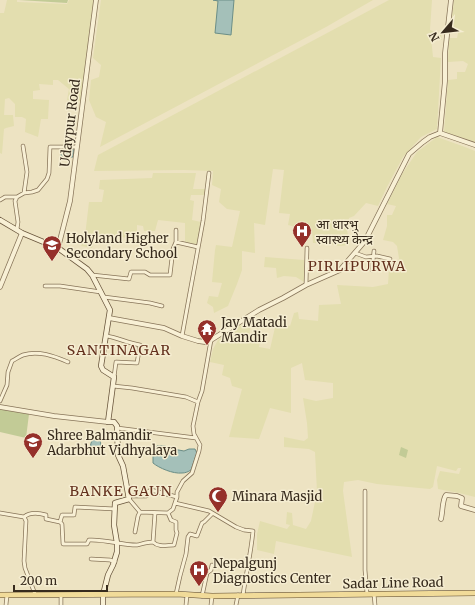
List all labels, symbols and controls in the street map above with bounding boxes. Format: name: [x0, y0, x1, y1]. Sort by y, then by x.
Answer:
north arrow: [423, 12, 463, 52]
text: N: [426, 29, 442, 44]
street label: Udaypur Road: [56, 78, 84, 168]
place label: आ धारभु स्वास्थ्य केन्द्र: [316, 216, 374, 248]
hospital icon: आ धारभु स्वास्थ्य केन्द्र: [291, 220, 313, 248]
place label: Holyland Higher Secondary School: [66, 230, 178, 262]
school or university icon: Holyland Higher Secondary School: [41, 234, 63, 262]
district label: PIRLIPURWA: [308, 257, 406, 275]
place label: Jay Matadi Mandir: [220, 314, 287, 346]
temple icon: Jay Matadi Mandir: [196, 318, 218, 346]
district label: SANTINAGAR: [67, 341, 171, 359]
place label: Shree Balmandir Adarbhut Vidhyalaya: [46, 427, 177, 459]
school or university icon: Shree Balmandir Adarbhut Vidhyalaya: [22, 431, 44, 459]
district label: BANKE GAUN: [69, 482, 173, 500]
mosque icon: Minara Masjid: [207, 485, 229, 513]
place label: Minara Masjid: [232, 488, 323, 505]
place label: Nepalgunj Diagnostics Center: [213, 555, 331, 587]
hospital icon: Nepalgunj Diagnostics Center: [188, 559, 210, 587]
scale bar: [14, 567, 107, 593]
text: 200 m: [20, 573, 57, 588]
street label: Sadar Line Road: [342, 574, 444, 592]

